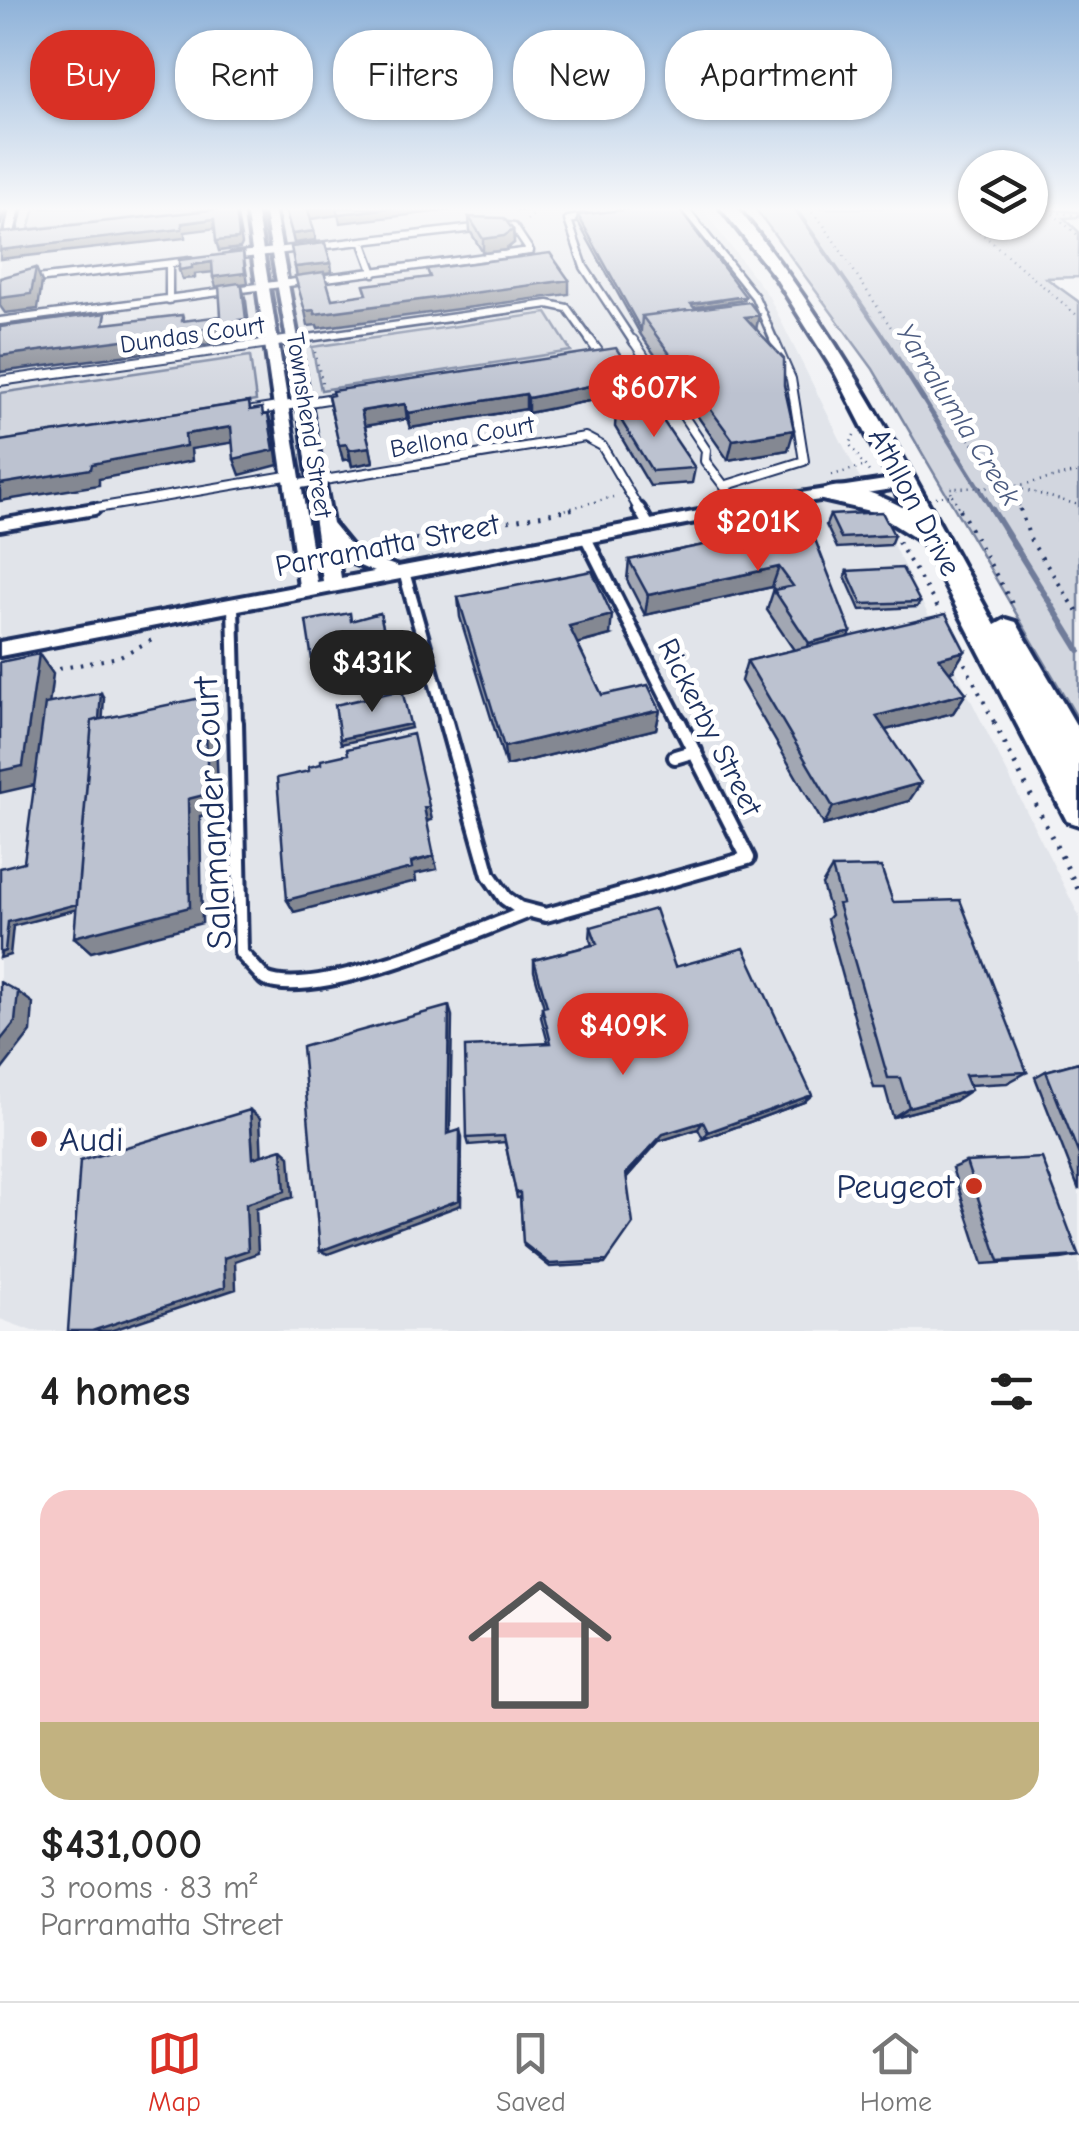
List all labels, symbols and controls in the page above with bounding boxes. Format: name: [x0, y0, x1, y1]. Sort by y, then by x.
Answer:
chip: Buy: [30, 30, 155, 120]
chip: Rent: [175, 30, 313, 120]
chip: Filters: [333, 30, 493, 120]
chip: New: [513, 30, 645, 120]
chip: Apartment: [665, 30, 892, 120]
map controls: [958, 150, 1048, 240]
button: layers: [958, 150, 1048, 240]
street label: Dundas Court: [118, 310, 267, 359]
water label: Yarralumla Creek: [889, 318, 1027, 512]
street label: Townshend Street: [281, 331, 339, 520]
pin: $607K: [584, 355, 724, 440]
text: $607K: [611, 369, 697, 406]
street label: Bellona Court: [388, 409, 537, 463]
street label: Athllon Drive: [861, 422, 968, 582]
pin: $201K: [688, 489, 828, 574]
text: $201K: [716, 503, 800, 540]
street label: Parramatta Street: [272, 506, 503, 584]
pin: $431K: [302, 630, 442, 715]
street label: Rickerby Street: [650, 633, 770, 823]
text: $431K: [332, 644, 412, 681]
street label: Salamander Court: [185, 675, 240, 950]
pin: $409K: [553, 993, 693, 1078]
text: $409K: [579, 1007, 667, 1044]
place label: Audi: [59, 1119, 124, 1160]
marker: Audi: [28, 1128, 50, 1150]
place label: Peugeot: [836, 1166, 955, 1207]
marker: Peugeot: [963, 1175, 985, 1197]
icon: filters: [984, 1364, 1039, 1419]
text: 4 homes: [40, 1367, 190, 1416]
icon: home: [450, 1555, 630, 1735]
text: $431,000: [40, 1820, 202, 1869]
text: 3 rooms · 83 m²: [40, 1869, 257, 1906]
text: Parramatta Street: [40, 1906, 282, 1943]
tab: Map: [147, 2026, 202, 2118]
tab: Saved: [496, 2026, 566, 2118]
tab: Home: [860, 2026, 932, 2118]

